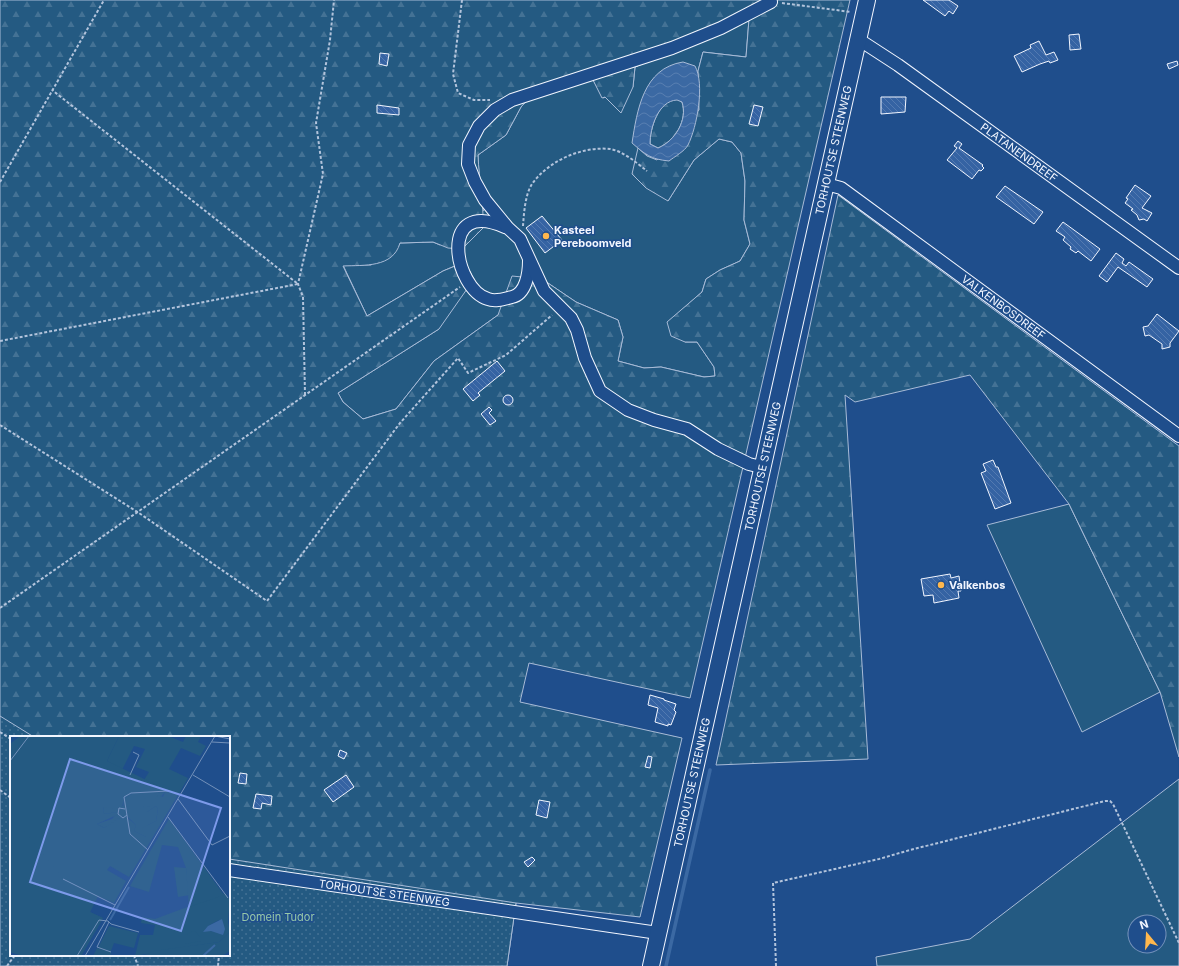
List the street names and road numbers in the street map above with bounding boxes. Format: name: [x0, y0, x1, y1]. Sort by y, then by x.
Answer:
street label: TORHOUTSE STEENWEG: [812, 84, 855, 216]
street label: PLATANENDREEF: [978, 120, 1060, 185]
street label: VALKENBOSDREEF: [959, 272, 1048, 343]
street label: TORHOUTSE STEENWEG: [741, 400, 784, 532]
street label: TORHOUTSE STEENWEG: [671, 716, 713, 849]
street label: TORHOUTSE STEENWEG: [318, 876, 451, 909]

